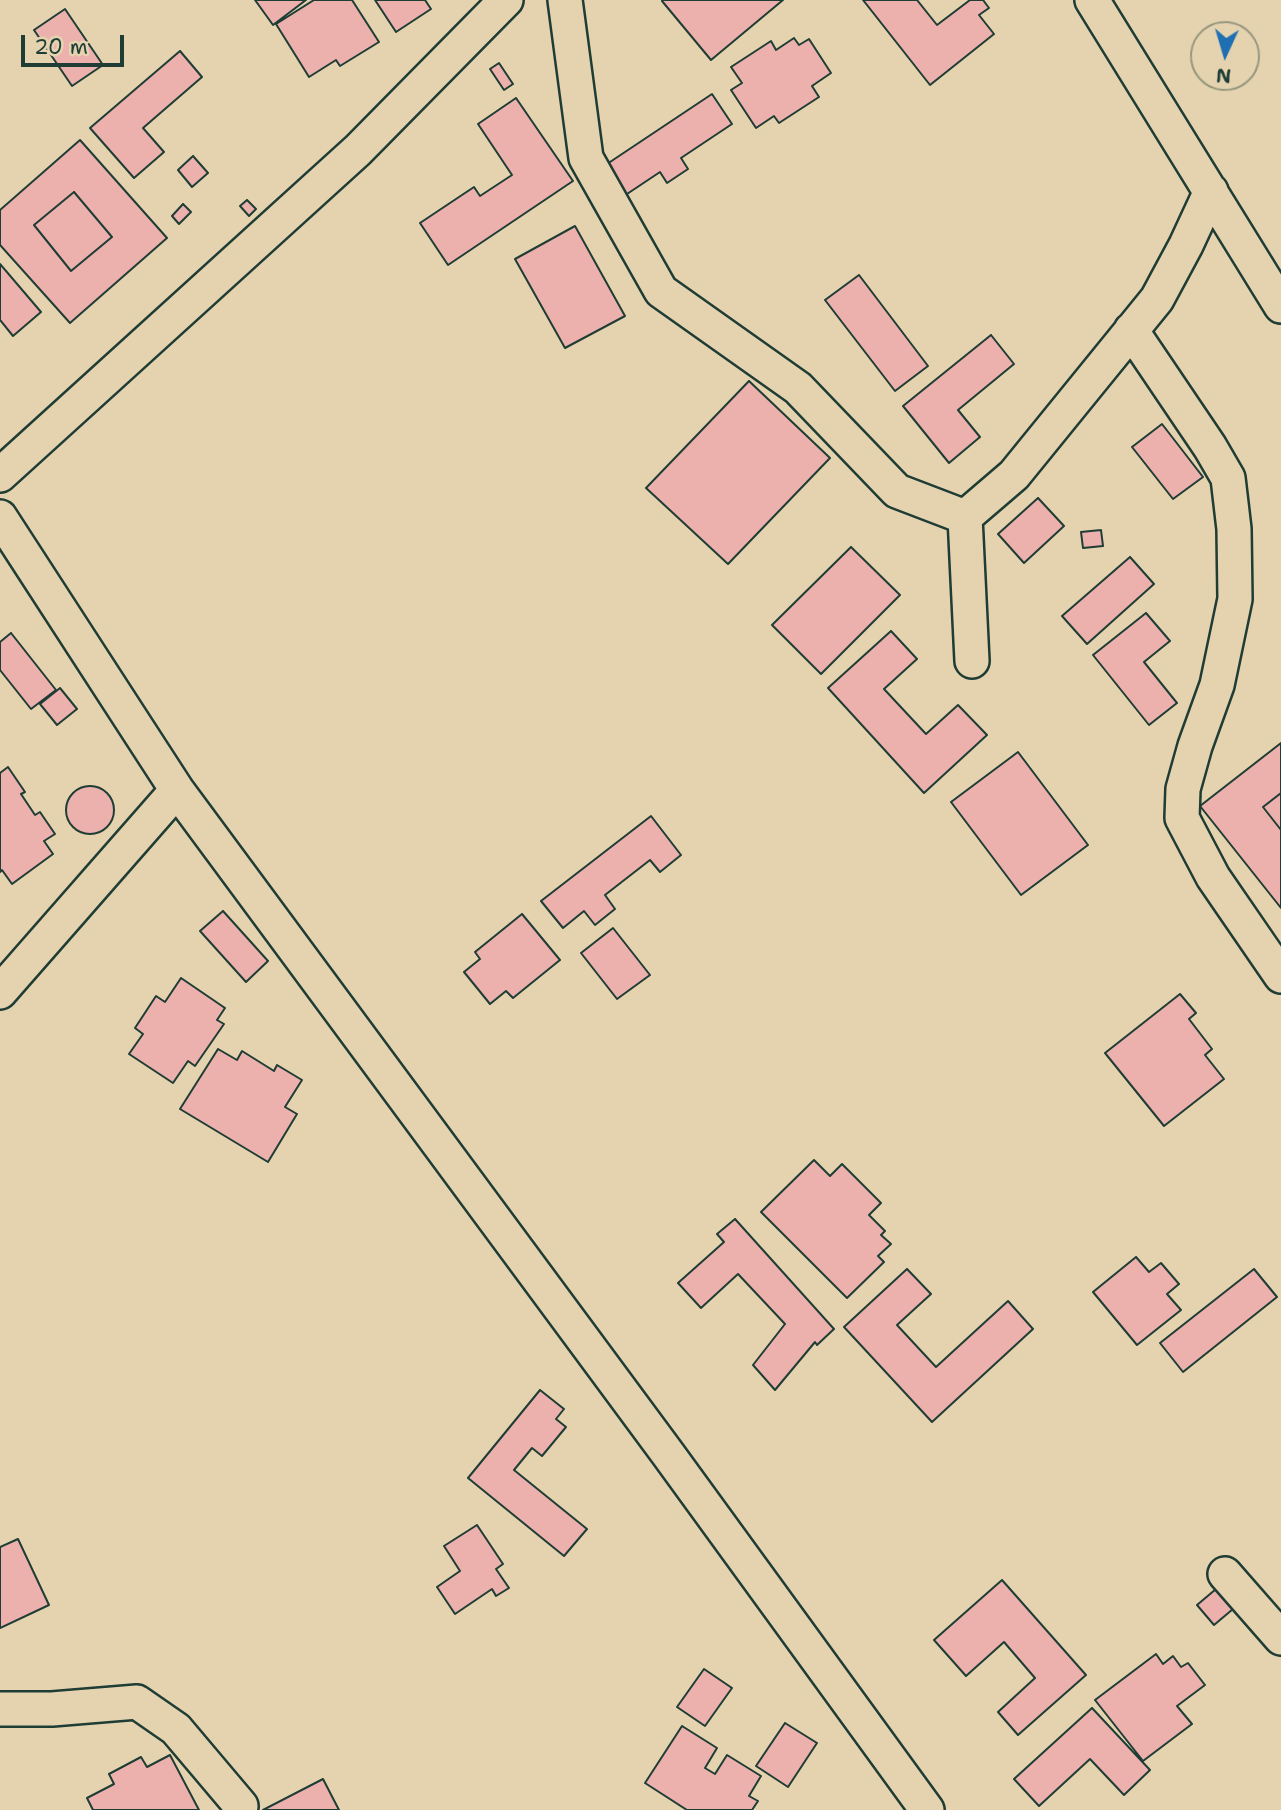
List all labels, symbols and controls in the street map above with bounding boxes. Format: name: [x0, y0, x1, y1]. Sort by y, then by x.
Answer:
scale bar: [24, 21, 128, 65]
north arrow: [1190, 21, 1260, 91]
text: 20 m: [34, 33, 88, 61]
text: N: [1215, 62, 1232, 88]

